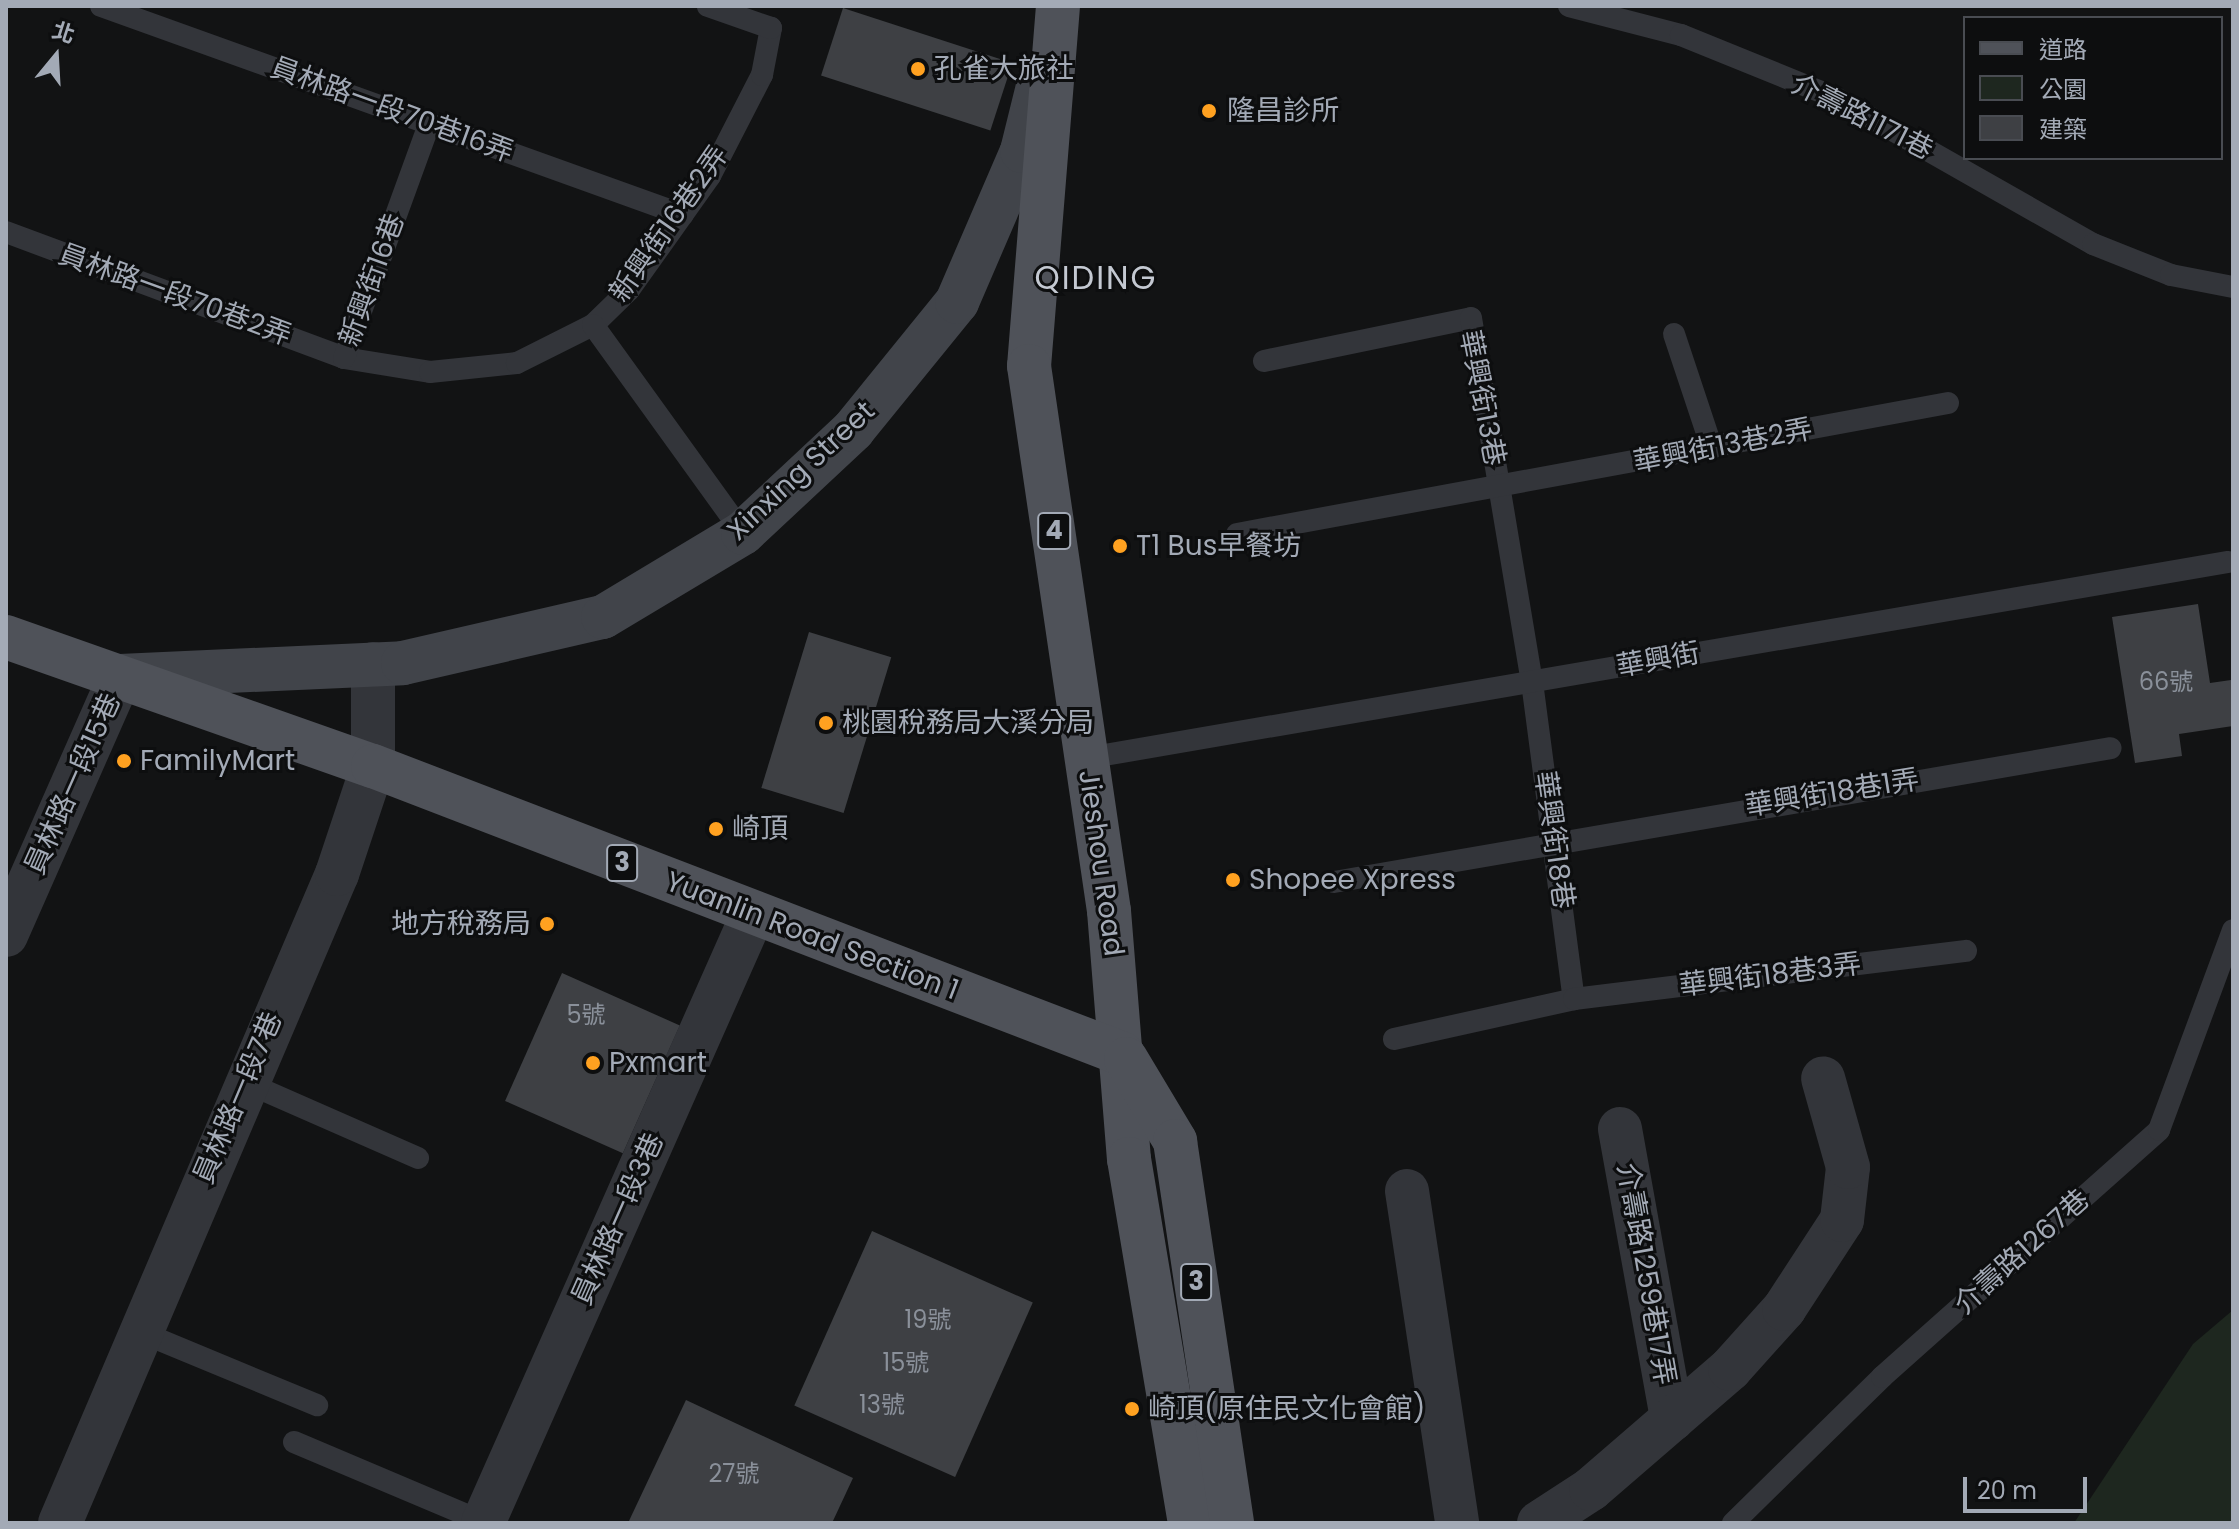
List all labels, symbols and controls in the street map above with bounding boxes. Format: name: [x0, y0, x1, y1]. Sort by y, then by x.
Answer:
text: 北: [48, 15, 79, 51]
north arrow: [16, 16, 96, 96]
legend: [1963, 16, 2223, 160]
text: 道路: [2039, 33, 2087, 66]
street label: 員林路一段70巷16弄: [266, 51, 518, 169]
place label: 孔雀大旅社: [934, 52, 1074, 86]
marker: 孔雀大旅社: [909, 60, 927, 78]
street label: 介壽路1171巷: [1786, 67, 1938, 167]
text: 公園: [2039, 73, 2087, 106]
place label: 隆昌診所: [1227, 94, 1339, 128]
marker: 隆昌診所: [1198, 100, 1220, 122]
text: 建築: [2039, 113, 2087, 146]
street label: 新興街16巷2弄: [603, 139, 735, 309]
street label: 新興街16巷: [332, 209, 412, 351]
street label: 員林路一段70巷2弄: [54, 237, 296, 353]
district label: QIDING: [1035, 259, 1157, 297]
street label: 華興街13巷: [1452, 327, 1512, 469]
street label: Xinxing Street: [721, 394, 881, 548]
street label: 華興街13巷2弄: [1631, 412, 1815, 480]
road number: 4: [1036, 509, 1072, 553]
place label: T1 Bus早餐坊: [1136, 529, 1301, 563]
marker: T1 Bus早餐坊: [1111, 537, 1129, 555]
street label: 華興街: [1614, 636, 1702, 684]
house number: 66號: [2139, 668, 2193, 696]
street label: 員林路一段15巷: [18, 688, 128, 880]
place label: 桃園稅務局大溪分局: [842, 706, 1094, 740]
marker: 桃園稅務局大溪分局: [817, 714, 835, 732]
place label: FamilyMart: [140, 744, 295, 778]
marker: FamilyMart: [115, 752, 133, 770]
street label: 華興街18巷1弄: [1743, 763, 1921, 823]
street label: Jieshou Road: [1071, 768, 1131, 958]
street label: 華興街18巷: [1528, 769, 1580, 911]
place label: 崎頂: [732, 812, 788, 846]
marker: 崎頂: [707, 820, 725, 838]
road number: 3: [606, 841, 638, 885]
place label: Shopee Xpress: [1249, 863, 1456, 897]
street label: Yuanlin Road Section 1: [661, 865, 963, 1007]
marker: Shopee Xpress: [1224, 871, 1242, 889]
place label: 地方稅務局: [391, 907, 531, 941]
marker: 地方稅務局: [538, 915, 556, 933]
street label: 華興街18巷3弄: [1677, 947, 1863, 1003]
house number: 5號: [566, 1001, 606, 1029]
street label: 員林路一段7巷: [187, 1007, 289, 1189]
place label: Pxmart: [609, 1046, 707, 1080]
marker: Pxmart: [584, 1054, 602, 1072]
street label: 員林路一段3巷: [565, 1128, 671, 1310]
street label: 介壽路1259巷17弄: [1610, 1161, 1682, 1387]
street label: 介壽路1267巷: [1948, 1183, 2096, 1321]
road number: 3: [1180, 1260, 1212, 1304]
house number: 19號: [905, 1306, 951, 1334]
house number: 15號: [883, 1349, 929, 1377]
house number: 13號: [859, 1391, 905, 1419]
place label: 崎頂(原住民文化會館): [1148, 1392, 1425, 1426]
marker: 崎頂(原住民文化會館): [1123, 1400, 1141, 1418]
house number: 27號: [709, 1460, 759, 1488]
scale bar: [1967, 1461, 2091, 1511]
text: 20 m: [1977, 1474, 2037, 1507]

